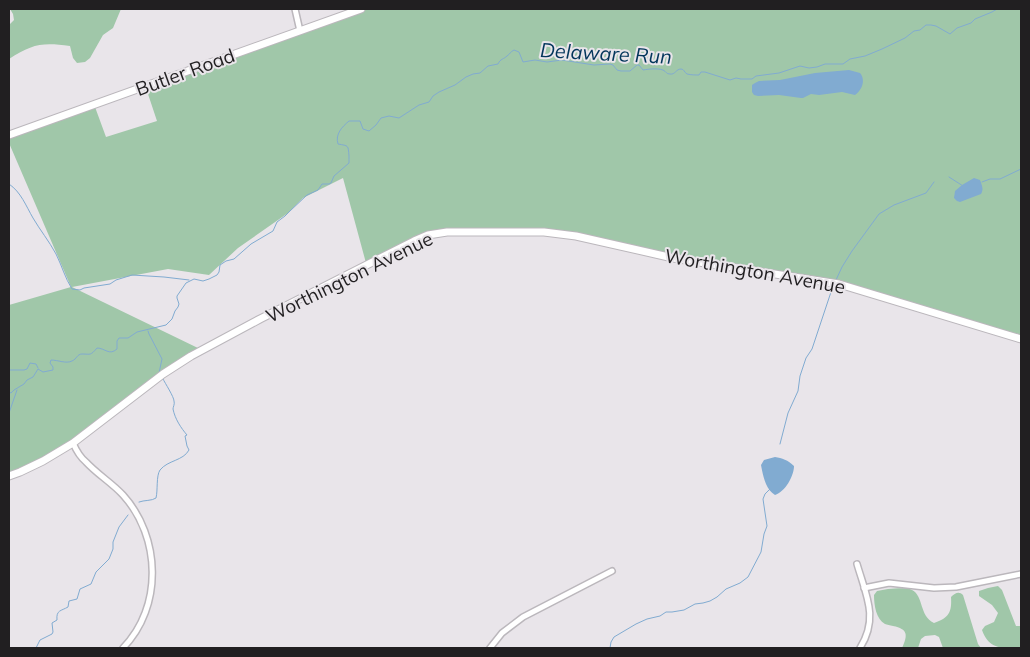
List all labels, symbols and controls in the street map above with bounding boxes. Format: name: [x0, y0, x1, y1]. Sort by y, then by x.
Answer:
water label: Delaware Run: [539, 37, 673, 69]
street label: Butler Road: [132, 43, 238, 101]
street label: Worthington Avenue: [262, 226, 436, 328]
street label: Worthington Avenue: [663, 243, 847, 299]

